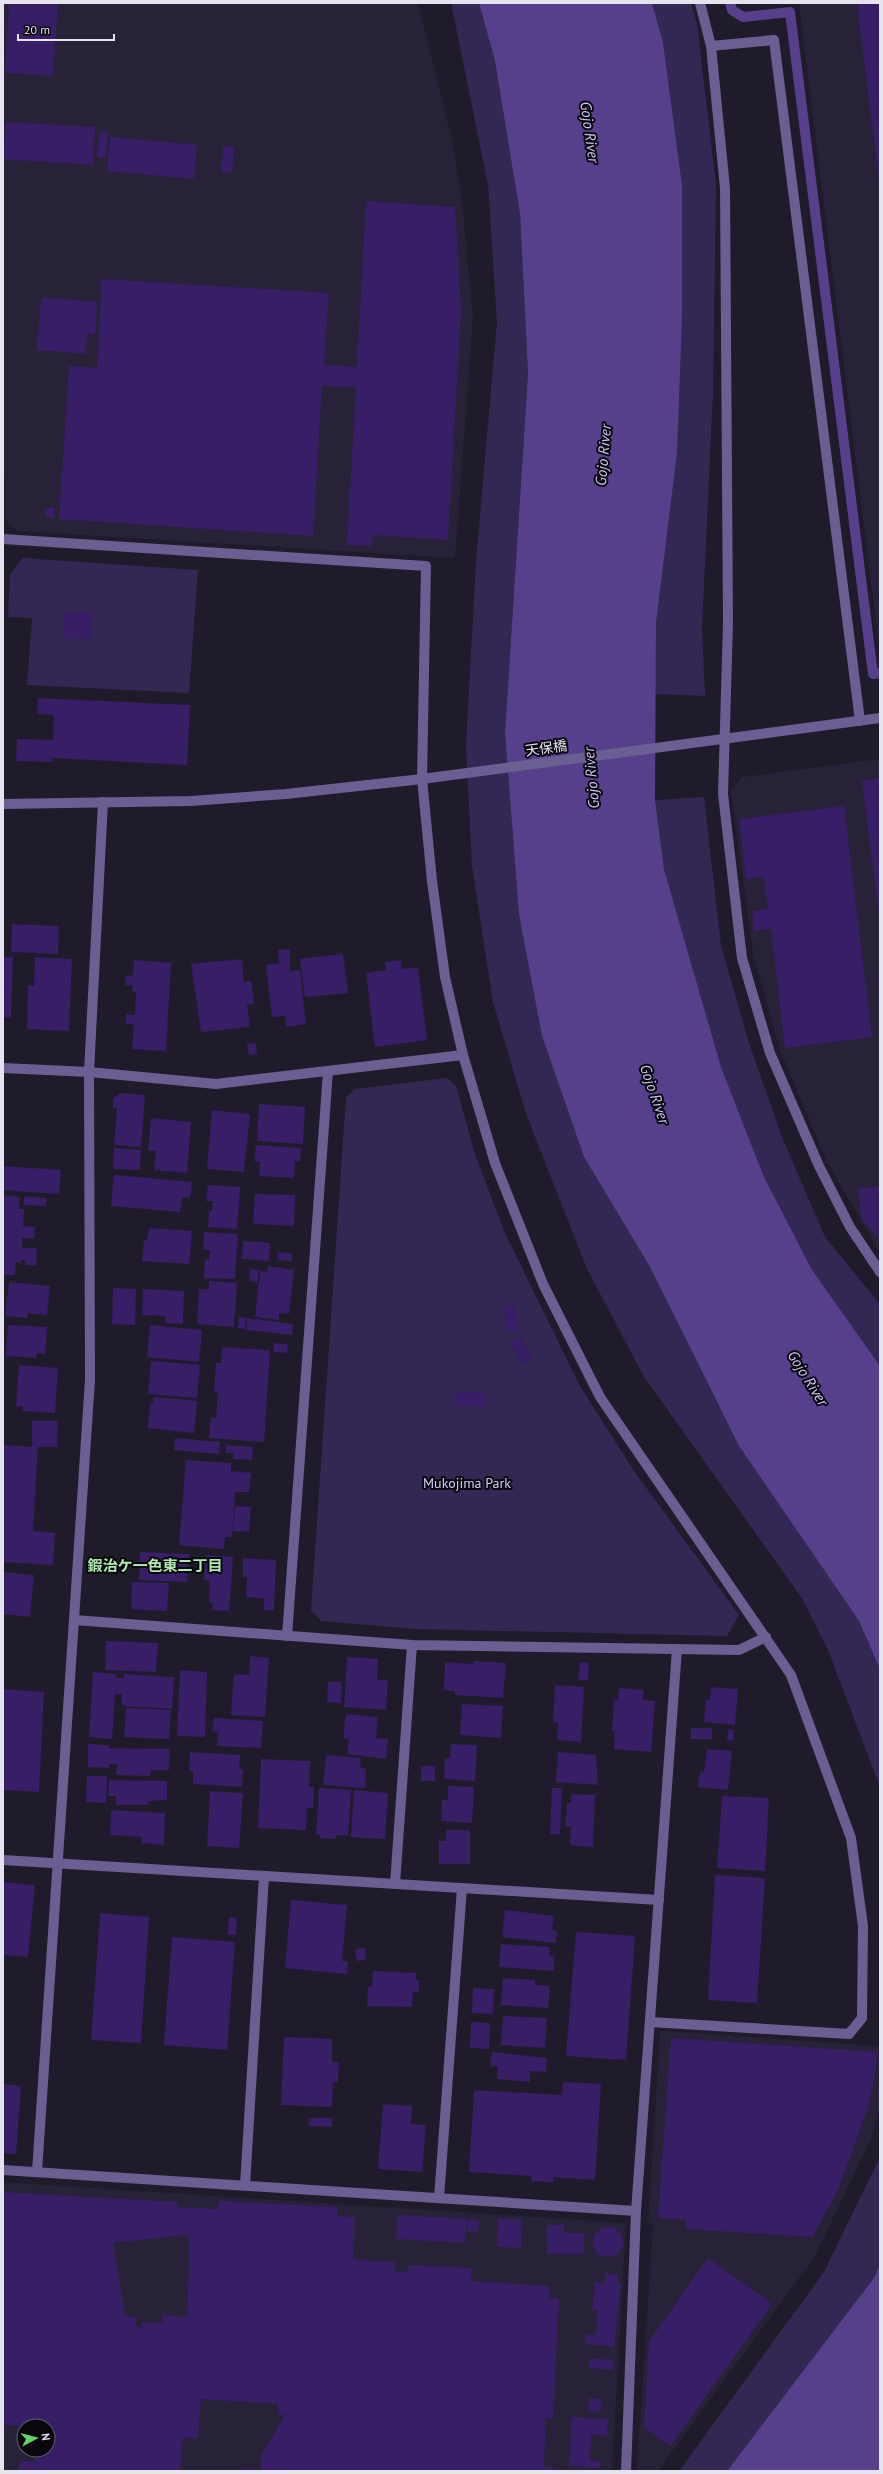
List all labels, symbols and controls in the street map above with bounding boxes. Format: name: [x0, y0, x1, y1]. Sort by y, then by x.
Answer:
scale bar: [18, 16, 114, 42]
text: 20 m: [24, 22, 50, 37]
water label: Gojo River: [576, 100, 604, 165]
water label: Gojo River: [591, 422, 615, 487]
street label: 天保橋: [524, 736, 568, 760]
water label: Gojo River: [579, 745, 603, 810]
water label: Gojo River: [636, 1062, 674, 1127]
water label: Gojo River: [784, 1347, 833, 1410]
park label: Mukojima Park: [423, 1474, 511, 1492]
district label: 鍜治ケ一色東二丁目: [87, 1556, 223, 1575]
north arrow: [16, 2418, 56, 2458]
text: N: [39, 2432, 53, 2441]

